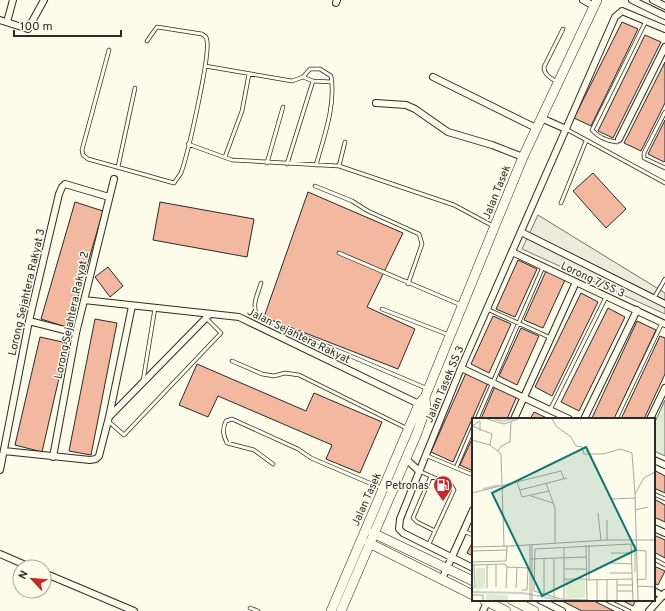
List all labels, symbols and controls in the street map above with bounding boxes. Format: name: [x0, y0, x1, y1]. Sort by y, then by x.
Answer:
scale bar: [14, 12, 121, 38]
text: 100 m: [20, 19, 53, 35]
street label: Jalan Tasek: [480, 163, 514, 222]
street label: Lorong Sejahtera Rakyat 3: [6, 227, 48, 357]
street label: Lorong Sejahtera Rakyat 2: [52, 250, 92, 380]
street label: Lorong 7/SS 3: [558, 259, 627, 301]
street label: Jalan Sejahtera Rakyat: [245, 305, 352, 367]
street label: Jalan Tasek SS 3: [422, 344, 467, 425]
inset map: [472, 418, 655, 601]
street label: Jalan Tasek: [349, 470, 385, 528]
fuel station icon: Petronas: [432, 474, 454, 502]
place label: Petronas: [385, 479, 429, 493]
north arrow: [12, 559, 52, 599]
text: N: [16, 568, 32, 582]

